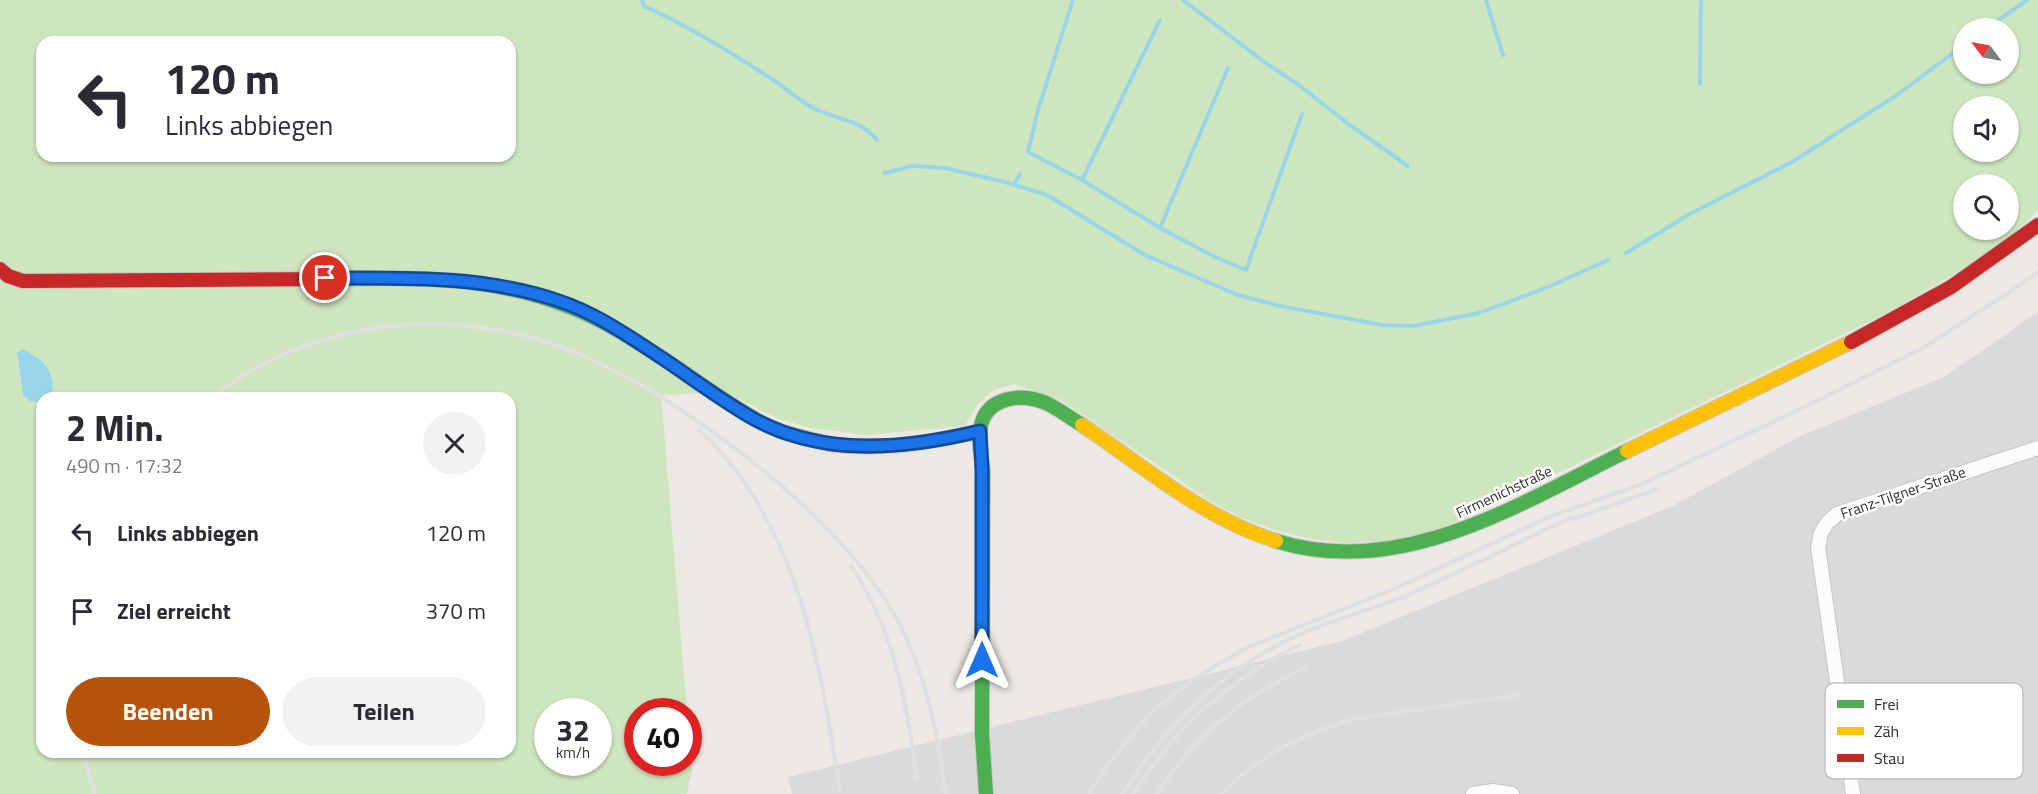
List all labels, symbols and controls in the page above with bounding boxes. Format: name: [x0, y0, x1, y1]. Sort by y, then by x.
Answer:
north arrow: [1953, 18, 2019, 84]
map controls: [1953, 18, 2019, 240]
text: 120 m: [165, 46, 280, 110]
icon: left: [66, 60, 144, 138]
button: sound: [1953, 96, 2019, 162]
text: Links abbiegen: [165, 104, 333, 145]
button: search: [1953, 174, 2019, 240]
pin: [299, 252, 350, 303]
icon: arrive: [308, 261, 341, 294]
text: 2 Min.: [66, 400, 163, 455]
button: close: [423, 412, 486, 475]
text: 490 m · 17:32: [66, 450, 183, 481]
street label: Firmenichstraße: [1452, 459, 1556, 524]
street label: Franz-Tilgner-Straße: [1837, 460, 1969, 525]
text: Links abbiegen: [117, 516, 259, 550]
text: 120 m: [426, 516, 486, 550]
icon: left: [66, 517, 99, 550]
text: Ziel erreicht: [117, 594, 231, 628]
text: 370 m: [426, 594, 486, 628]
icon: arrive: [66, 595, 99, 628]
position arrow: [950, 628, 1014, 692]
button: Beenden: [66, 677, 270, 746]
button: Teilen: [282, 677, 486, 746]
legend: [1825, 683, 2023, 779]
text: Frei: [1874, 692, 1899, 716]
speed limit sign: 40: [624, 698, 702, 776]
text: 32: [556, 707, 590, 753]
text: Zäh: [1874, 719, 1899, 743]
text: km/h: [556, 741, 590, 764]
text: Stau: [1874, 746, 1905, 770]

